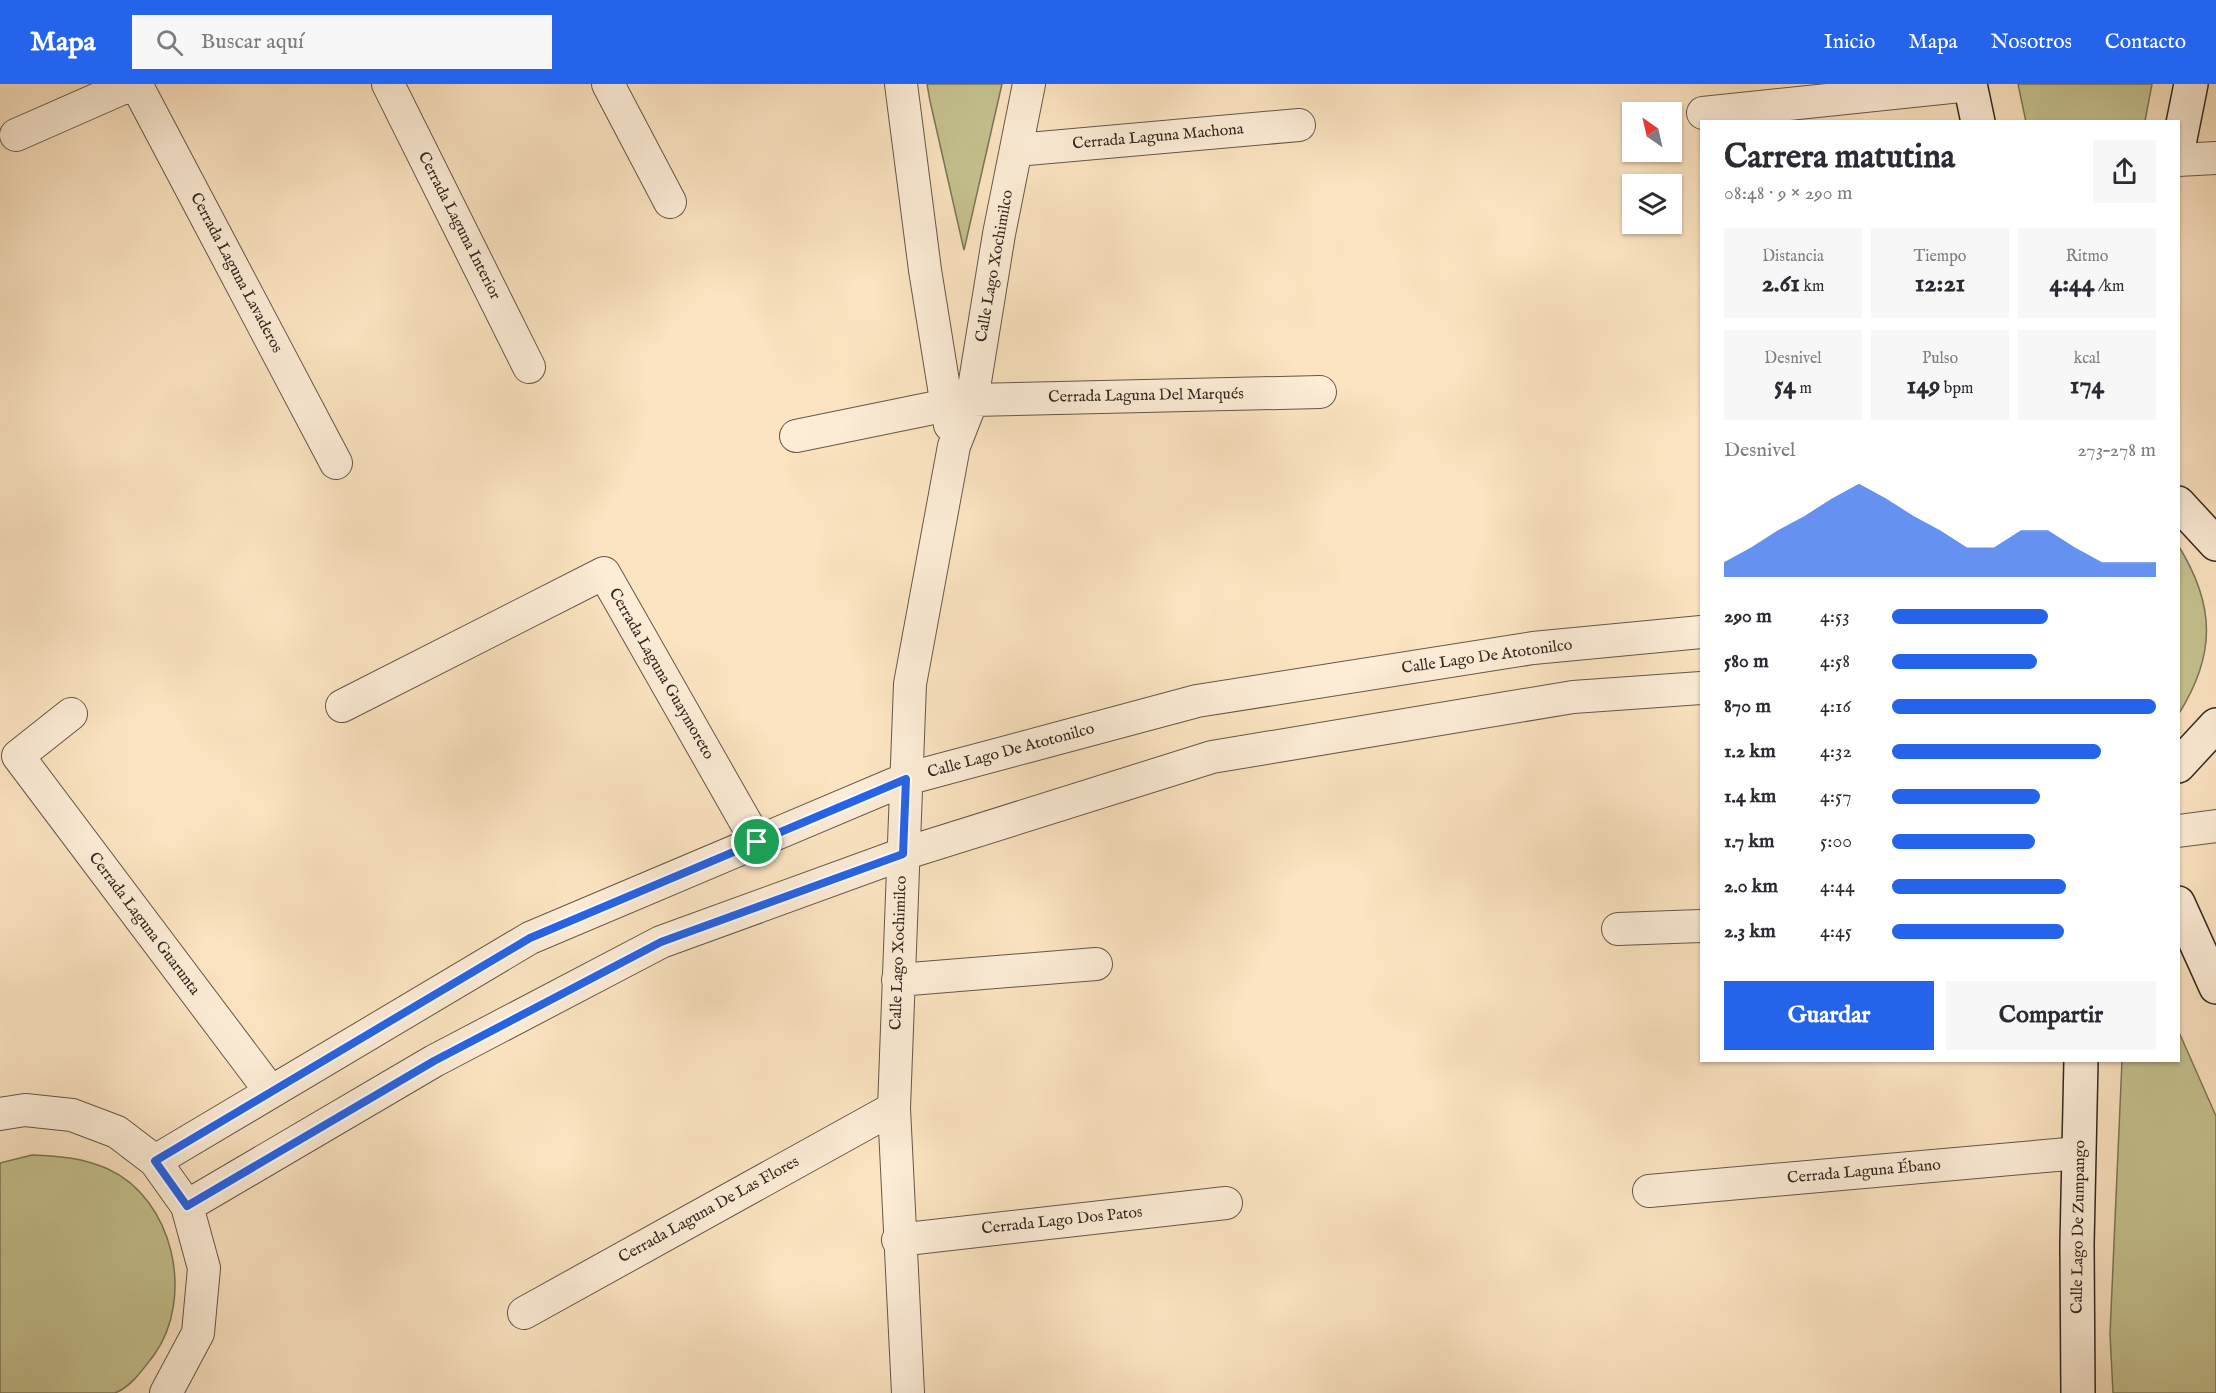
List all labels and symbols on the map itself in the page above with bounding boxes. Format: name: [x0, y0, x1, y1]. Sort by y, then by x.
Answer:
north arrow: [1622, 102, 1682, 162]
street label: Cerrada Laguna Machona: [1072, 120, 1245, 154]
street label: Cerrada Laguna Interior: [413, 149, 505, 303]
street label: Calle Lago Xochimilco: [972, 188, 1018, 344]
street label: Cerrada Laguna Lavaderos: [185, 189, 287, 357]
street label: Cerrada Laguna Del Marqués: [1048, 384, 1244, 408]
street label: Cerrada Laguna Guaymoreto: [604, 585, 718, 763]
street label: Calle Lago De Atotonilco: [1400, 635, 1574, 679]
street label: Calle Lago De Atotonilco: [925, 719, 1097, 783]
pin: [731, 816, 782, 867]
street label: Cerrada Laguna Guarunta: [84, 849, 204, 999]
street label: Calle Lago Xochimilco: [886, 875, 912, 1030]
street label: Calle Lago De Zumpango: [2067, 1140, 2091, 1314]
street label: Cerrada Laguna De Las Flores: [615, 1152, 803, 1268]
street label: Cerrada Laguna Ébano: [1786, 1153, 1942, 1189]
street label: Cerrada Lago Dos Patos: [981, 1203, 1144, 1239]

